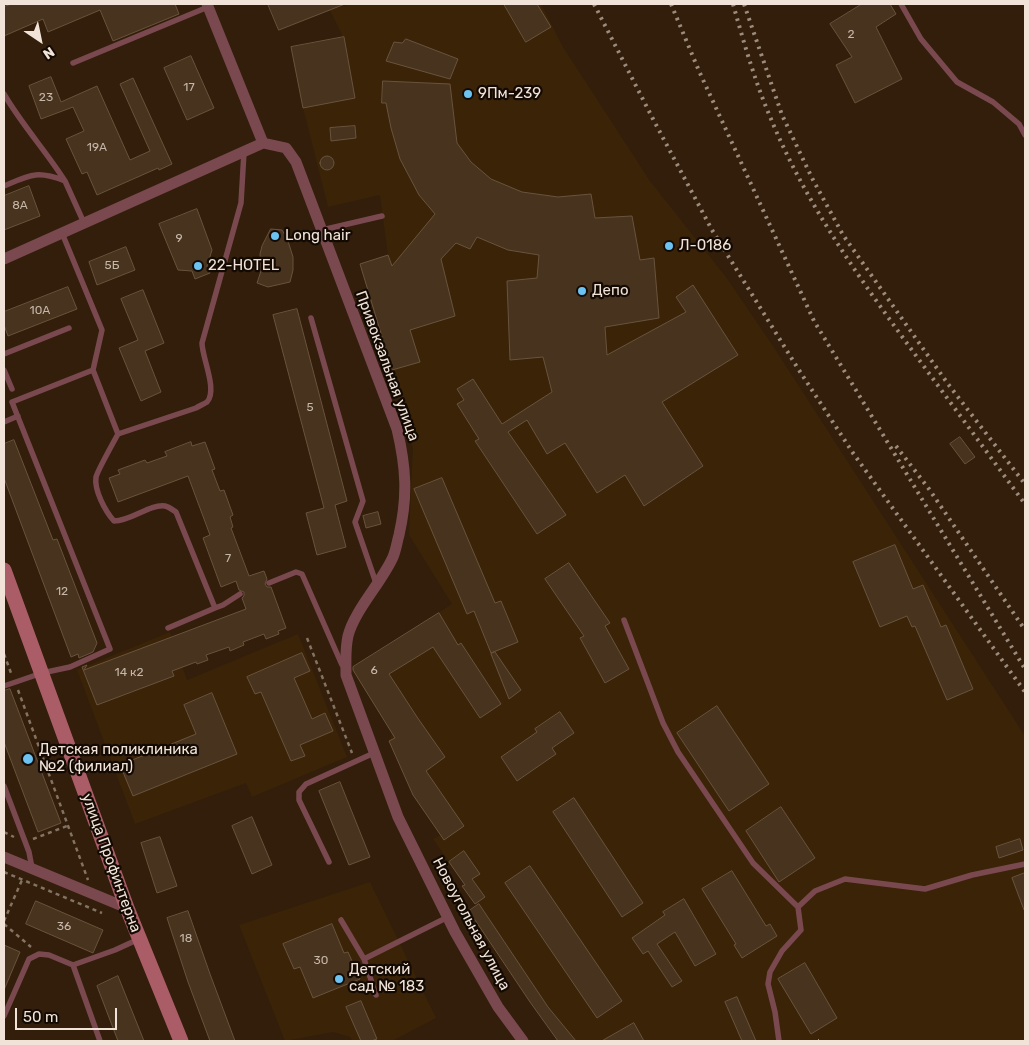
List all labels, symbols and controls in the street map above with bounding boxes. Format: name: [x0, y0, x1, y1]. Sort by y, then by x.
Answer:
north arrow: [15, 15, 65, 65]
house number: 2: [847, 28, 855, 42]
text: N: [40, 43, 58, 63]
house number: 17: [183, 81, 195, 95]
place label: 9Пм-239: [478, 85, 541, 103]
marker: 9Пм-239: [462, 88, 474, 100]
house number: 23: [39, 91, 53, 105]
house number: 19А: [87, 141, 107, 155]
house number: 8А: [12, 199, 28, 213]
place label: Long hair: [285, 227, 350, 245]
marker: Long hair: [269, 230, 281, 242]
house number: 9: [175, 232, 183, 246]
place label: Л-0186: [679, 237, 731, 255]
marker: Л-0186: [663, 240, 675, 252]
place label: 22-HOTEL: [208, 257, 279, 275]
house number: 5Б: [105, 259, 119, 273]
marker: 22-HOTEL: [192, 260, 204, 272]
place label: Депо: [592, 282, 629, 300]
marker: Депо: [576, 285, 588, 297]
street label: Привокзальная улица: [351, 288, 423, 444]
house number: 10А: [30, 304, 50, 318]
house number: 5: [306, 401, 314, 415]
house number: 7: [225, 552, 231, 566]
house number: 12: [56, 585, 68, 599]
house number: 6: [370, 664, 378, 678]
house number: 14 к2: [114, 666, 144, 680]
place label: Детская поликлиника №2 (филиал): [39, 741, 198, 776]
marker: Детская поликлиника №2 (филиал): [21, 752, 35, 766]
street label: улица Профинтерна: [77, 791, 145, 935]
street label: Новоугольная улица: [428, 855, 514, 993]
house number: 36: [57, 920, 71, 934]
house number: 18: [180, 932, 192, 946]
house number: 30: [314, 954, 328, 968]
place label: Детский сад № 183: [349, 961, 424, 996]
marker: Детский сад № 183: [333, 973, 345, 985]
scale bar: [18, 998, 120, 1030]
text: 50 m: [23, 1008, 58, 1026]

